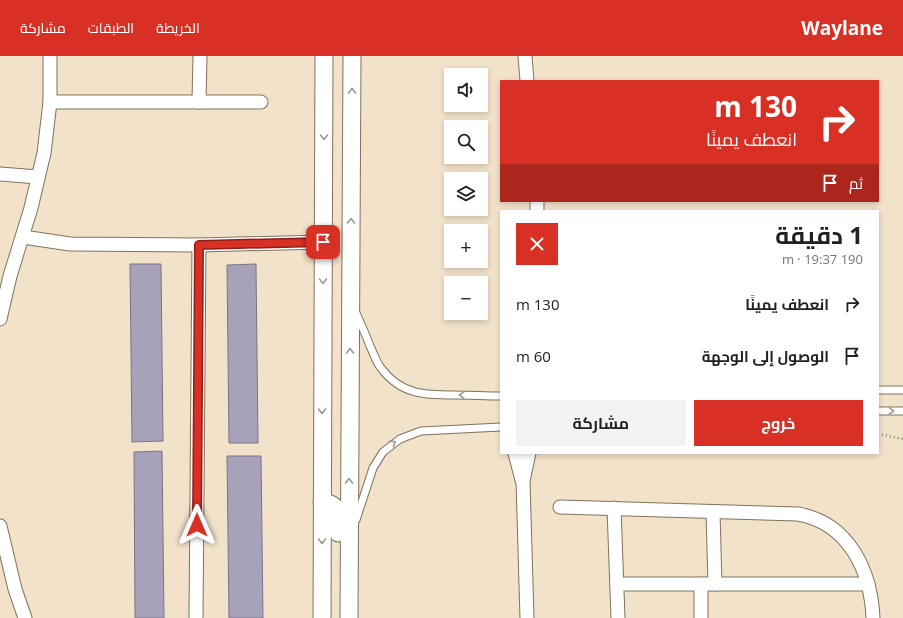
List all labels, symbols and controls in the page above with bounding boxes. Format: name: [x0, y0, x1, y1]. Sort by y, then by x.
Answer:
text: Waylane: [801, 15, 883, 41]
text: مشاركة: [20, 18, 66, 37]
text: الطبقات: [88, 18, 134, 37]
text: الخريطة: [156, 18, 200, 37]
map controls: [444, 68, 488, 320]
button: sound: [444, 68, 488, 112]
text: 130 m: [714, 87, 797, 125]
one-way arrow: [348, 88, 356, 94]
icon: right: [811, 96, 863, 148]
button: search: [444, 120, 488, 164]
text: انعطف يمينًا: [706, 127, 797, 151]
one-way arrow: [320, 134, 328, 140]
button: layers: [444, 172, 488, 216]
icon: arrive: [819, 172, 841, 194]
text: ثم: [849, 173, 863, 193]
one-way arrow: [347, 218, 355, 224]
text: 1 دقيقة: [775, 218, 863, 251]
button: close: [516, 223, 558, 265]
button: +: [444, 224, 488, 268]
pin: [306, 225, 340, 259]
icon: arrive: [312, 231, 334, 253]
text: 190 m · 19:37: [782, 250, 863, 268]
button: −: [444, 276, 488, 320]
one-way arrow: [319, 278, 327, 284]
icon: right: [841, 293, 863, 315]
text: 130 m: [516, 294, 560, 314]
text: انعطف يمينًا: [745, 294, 829, 314]
icon: arrive: [841, 345, 863, 367]
text: 60 m: [516, 346, 551, 366]
text: الوصول إلى الوجهة: [702, 346, 829, 366]
one-way arrow: [346, 348, 354, 354]
one-way arrow: [459, 391, 465, 399]
button: مشاركة: [516, 400, 686, 446]
button: خروج: [694, 400, 863, 446]
one-way arrow: [888, 407, 894, 415]
one-way arrow: [318, 408, 326, 414]
one-way arrow: [389, 441, 396, 448]
one-way arrow: [345, 478, 353, 484]
position arrow: [176, 504, 218, 546]
one-way arrow: [318, 538, 326, 544]

